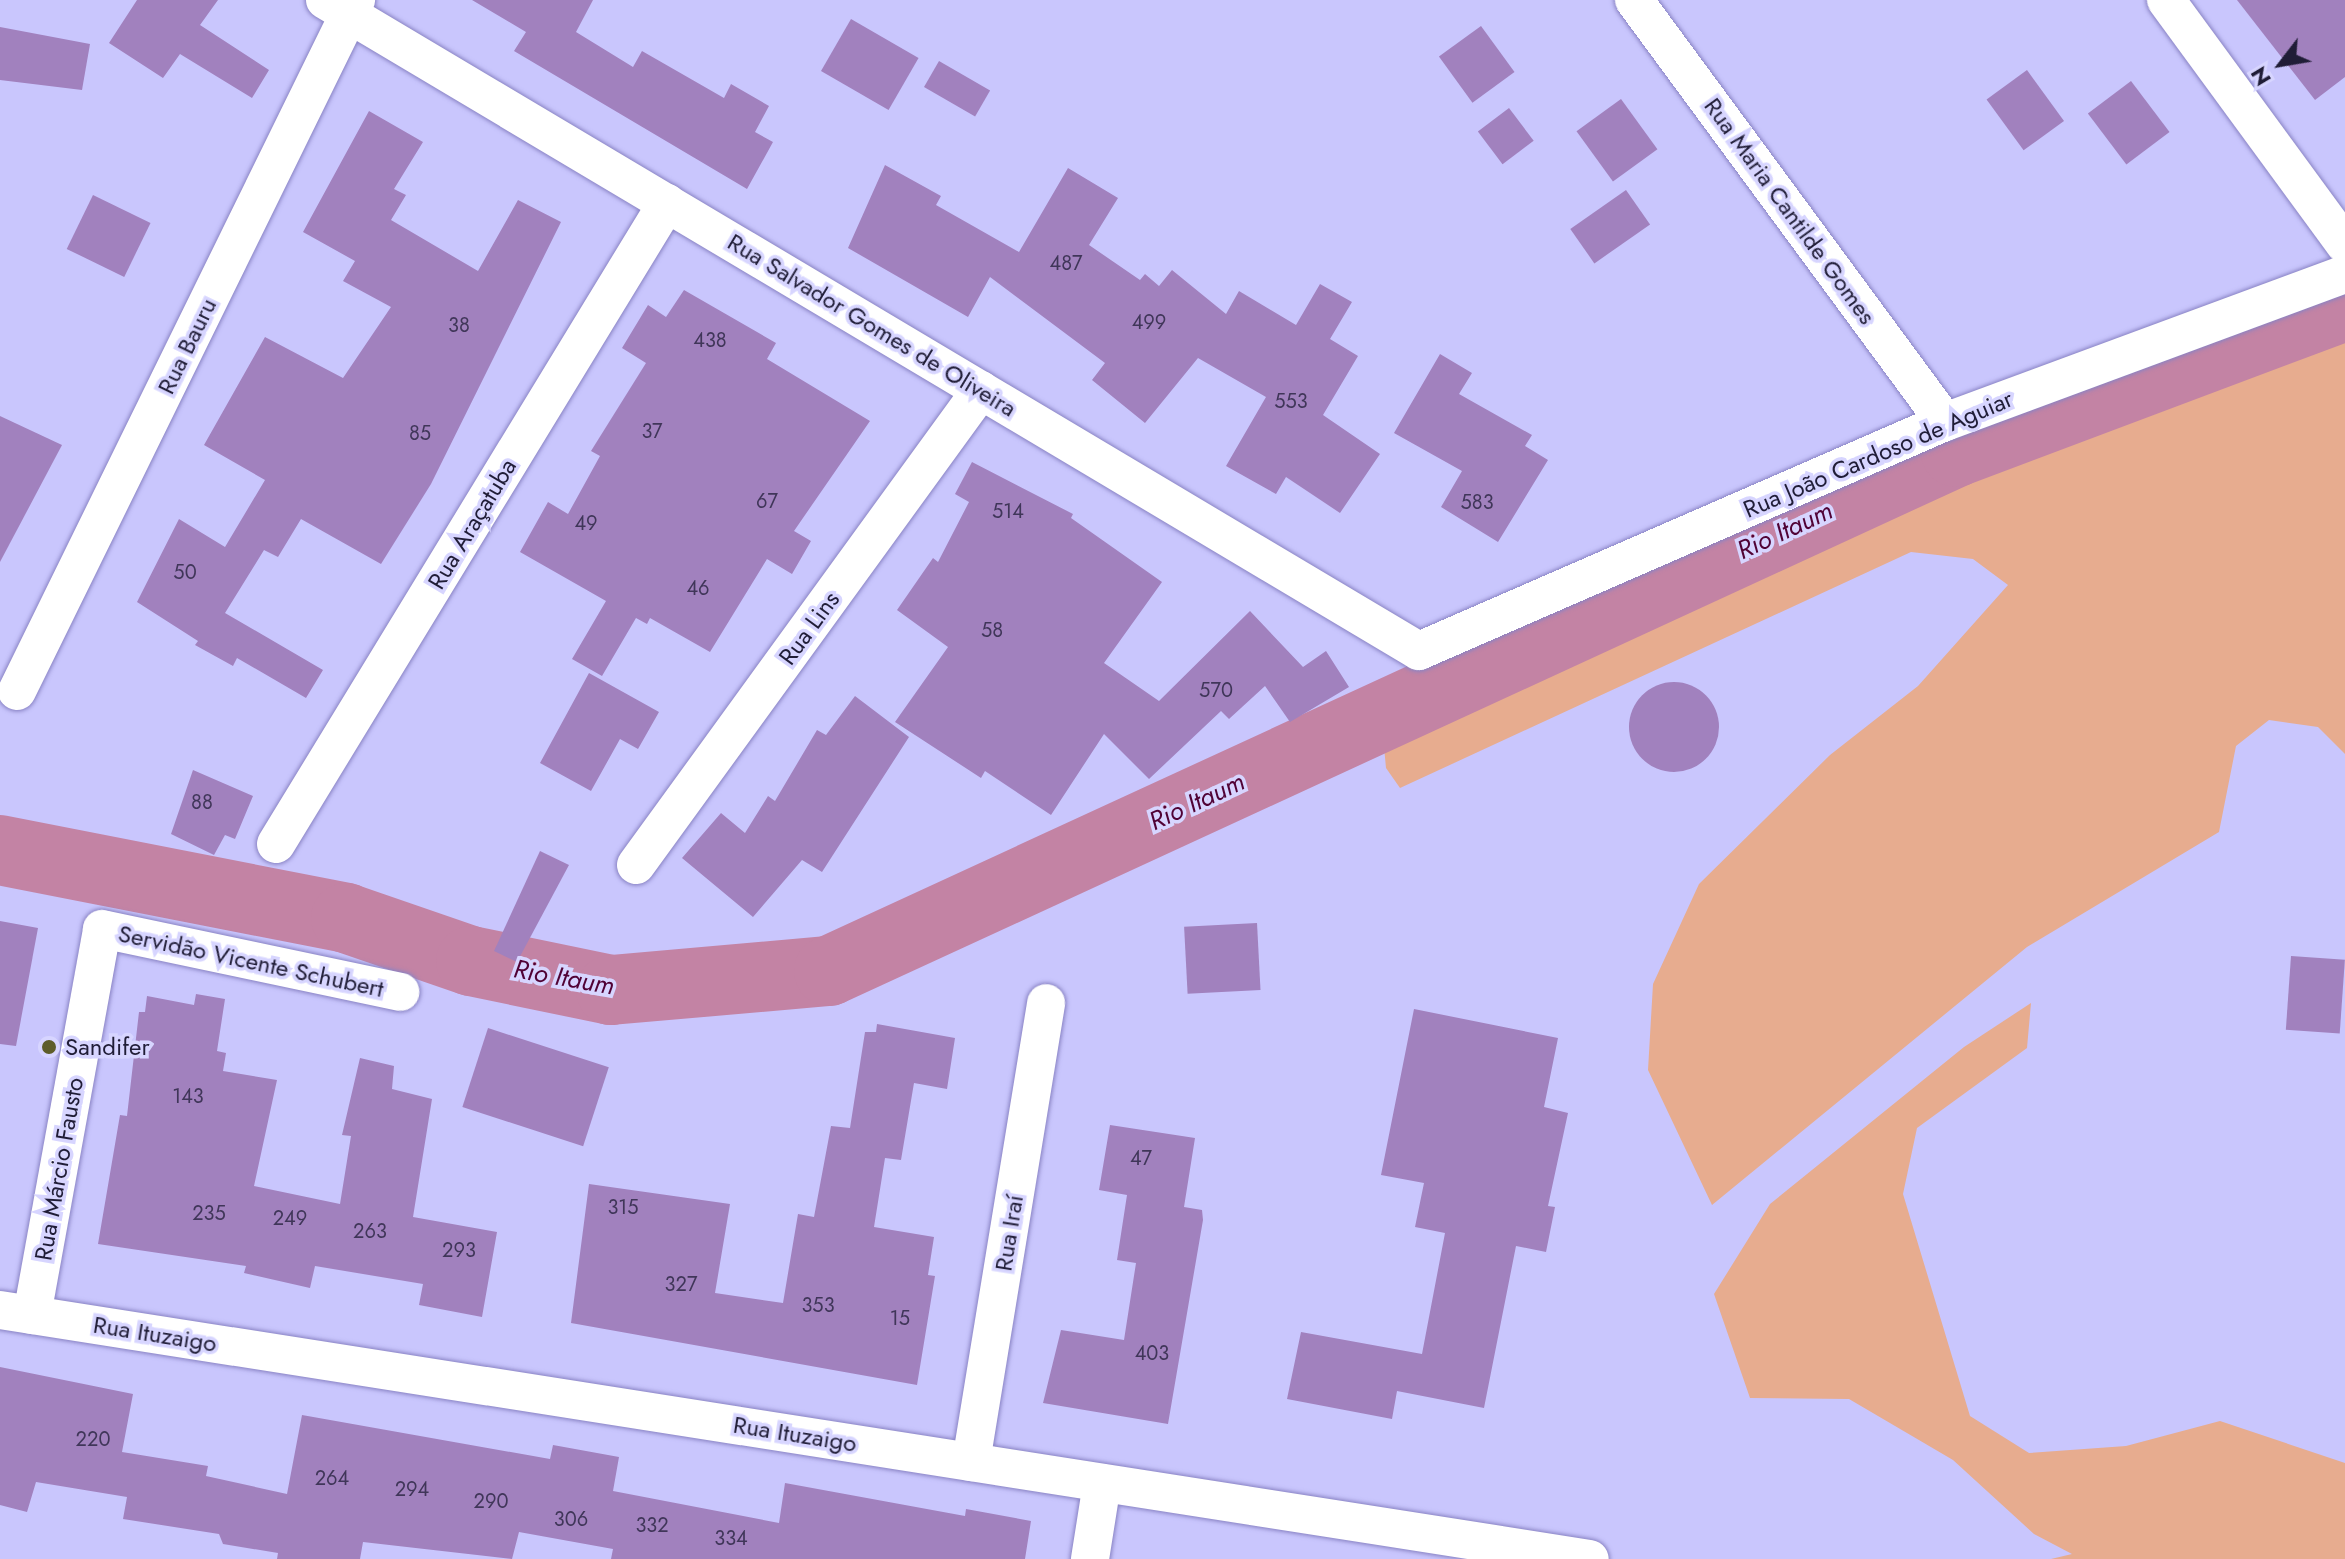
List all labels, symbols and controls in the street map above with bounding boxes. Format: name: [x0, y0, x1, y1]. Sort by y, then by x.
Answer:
north arrow: [2241, 24, 2321, 104]
text: N: [2242, 61, 2279, 92]
street label: Rua Maria Cantilde Gomes: [1698, 92, 1882, 330]
street label: Rua Salvador Gomes de Oliveira: [723, 227, 1021, 423]
house number: 487: [1050, 251, 1082, 275]
street label: Rua Bauru: [151, 293, 223, 399]
house number: 499: [1132, 310, 1166, 334]
house number: 38: [448, 313, 470, 337]
house number: 438: [693, 328, 727, 352]
street label: Rua João Cardoso de Aguiar: [1739, 384, 2017, 524]
house number: 553: [1274, 389, 1308, 413]
house number: 37: [641, 419, 663, 443]
house number: 85: [409, 421, 431, 445]
street label: Rua Araçatuba: [422, 454, 522, 594]
house number: 67: [756, 489, 778, 513]
house number: 583: [1460, 490, 1494, 514]
water label: Rio Itaum: [1732, 495, 1838, 567]
house number: 514: [992, 499, 1024, 523]
house number: 49: [574, 511, 598, 535]
house number: 50: [173, 560, 197, 584]
house number: 46: [686, 576, 710, 600]
street label: Rua Lins: [773, 586, 845, 670]
house number: 58: [981, 618, 1003, 642]
house number: 570: [1199, 678, 1233, 702]
water label: Rio Itaum: [1144, 766, 1250, 838]
house number: 88: [191, 790, 213, 814]
street label: Servidão Vicente Schubert: [116, 919, 386, 1003]
water label: Rio Itaum: [511, 954, 617, 1002]
place label: Sandifer: [65, 1033, 150, 1061]
marker: Sandifer: [40, 1038, 58, 1056]
street label: Rua Márcio Fausto: [29, 1075, 89, 1263]
house number: 143: [172, 1084, 204, 1108]
house number: 47: [1130, 1146, 1152, 1170]
street label: Rua Iraí: [989, 1193, 1029, 1273]
house number: 315: [607, 1195, 639, 1219]
house number: 235: [192, 1201, 226, 1225]
house number: 249: [273, 1206, 307, 1230]
house number: 263: [353, 1219, 387, 1243]
house number: 293: [442, 1238, 476, 1262]
house number: 327: [665, 1272, 697, 1296]
house number: 353: [801, 1293, 835, 1317]
house number: 15: [890, 1306, 910, 1330]
street label: Rua Ituzaigo: [91, 1310, 219, 1358]
house number: 403: [1135, 1341, 1169, 1365]
street label: Rua Ituzaigo: [731, 1410, 859, 1458]
house number: 220: [76, 1427, 110, 1451]
house number: 264: [315, 1466, 349, 1490]
house number: 294: [395, 1477, 429, 1501]
house number: 290: [474, 1489, 508, 1513]
house number: 306: [554, 1507, 588, 1531]
house number: 332: [635, 1513, 669, 1537]
house number: 334: [714, 1526, 748, 1550]

